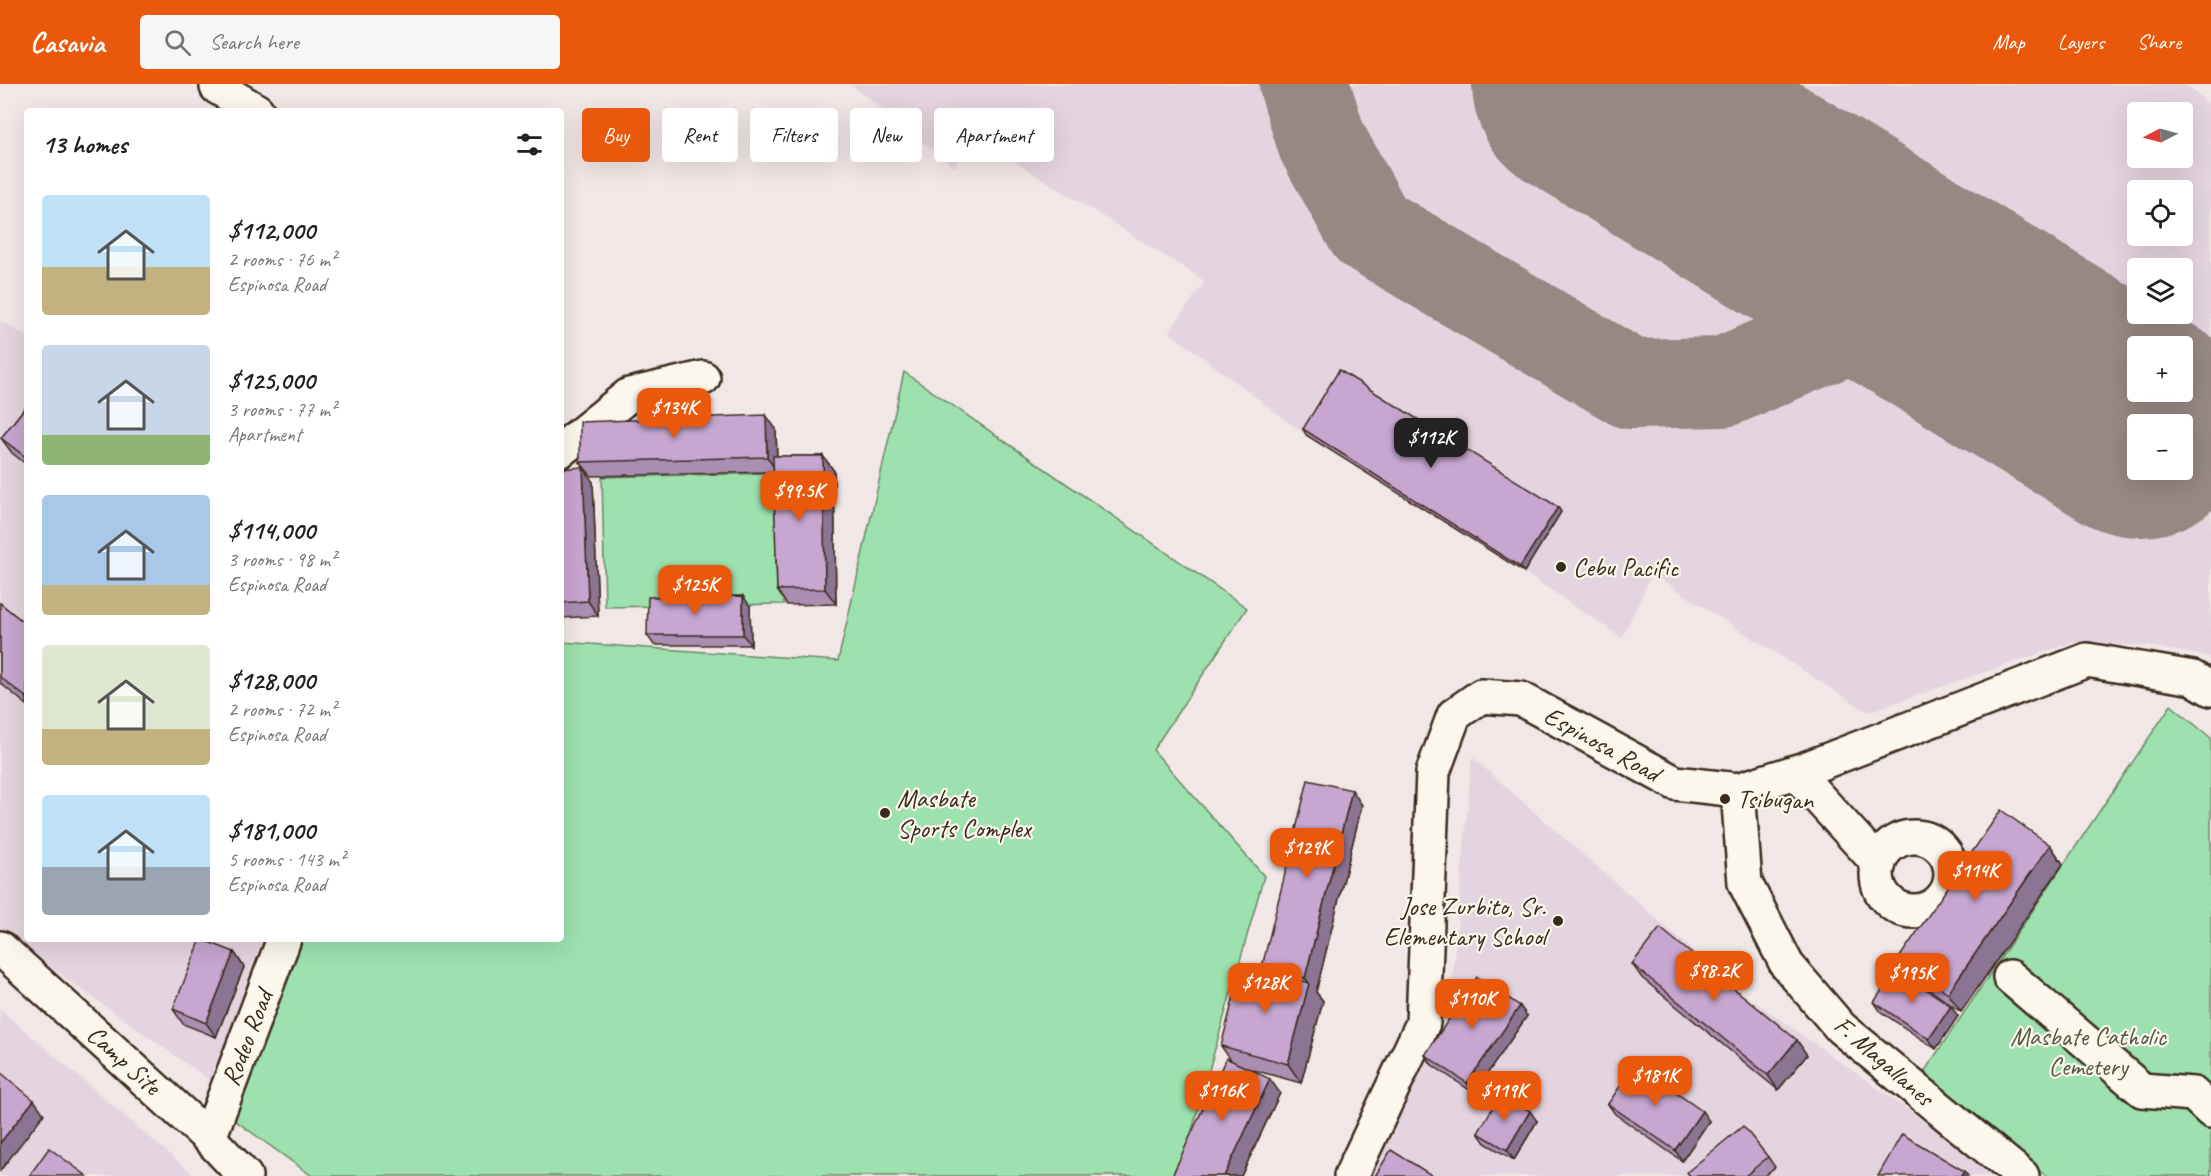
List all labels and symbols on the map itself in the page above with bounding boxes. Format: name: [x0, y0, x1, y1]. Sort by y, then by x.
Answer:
north arrow: [2127, 102, 2193, 168]
pin: $134K: [632, 388, 716, 439]
pin: $112K: [1389, 418, 1473, 469]
pin: $99.5K: [750, 471, 848, 522]
place label: Cebu Pacific: [1573, 551, 1679, 584]
marker: Cebu Pacific: [1554, 560, 1568, 574]
pin: $125K: [653, 565, 737, 616]
street label: Espinosa Road: [1538, 699, 1669, 791]
place label: Masbate Sports Complex: [897, 782, 1033, 845]
place label: Tsibugan: [1737, 783, 1814, 816]
marker: Tsibugan: [1718, 792, 1732, 806]
marker: Masbate Sports Complex: [878, 806, 892, 820]
pin: $129K: [1265, 828, 1349, 879]
pin: $114K: [1933, 851, 2017, 902]
place label: Jose Zurbito, Sr. Elementary School: [1384, 890, 1551, 953]
marker: Jose Zurbito, Sr. Elementary School: [1551, 914, 1565, 928]
pin: $98.2K: [1665, 951, 1763, 1002]
pin: $195K: [1870, 953, 1954, 1004]
pin: $128K: [1223, 963, 1307, 1014]
pin: $110K: [1430, 979, 1514, 1030]
street label: Rodeo Road: [214, 982, 282, 1090]
street label: F. Magallanes: [1827, 1009, 1942, 1115]
street label: Camp Site: [80, 1018, 169, 1103]
park label: Masbate Catholic Cemetery: [2010, 1020, 2168, 1083]
pin: $181K: [1613, 1056, 1697, 1107]
pin: $116K: [1180, 1071, 1264, 1122]
pin: $119K: [1462, 1071, 1546, 1122]

